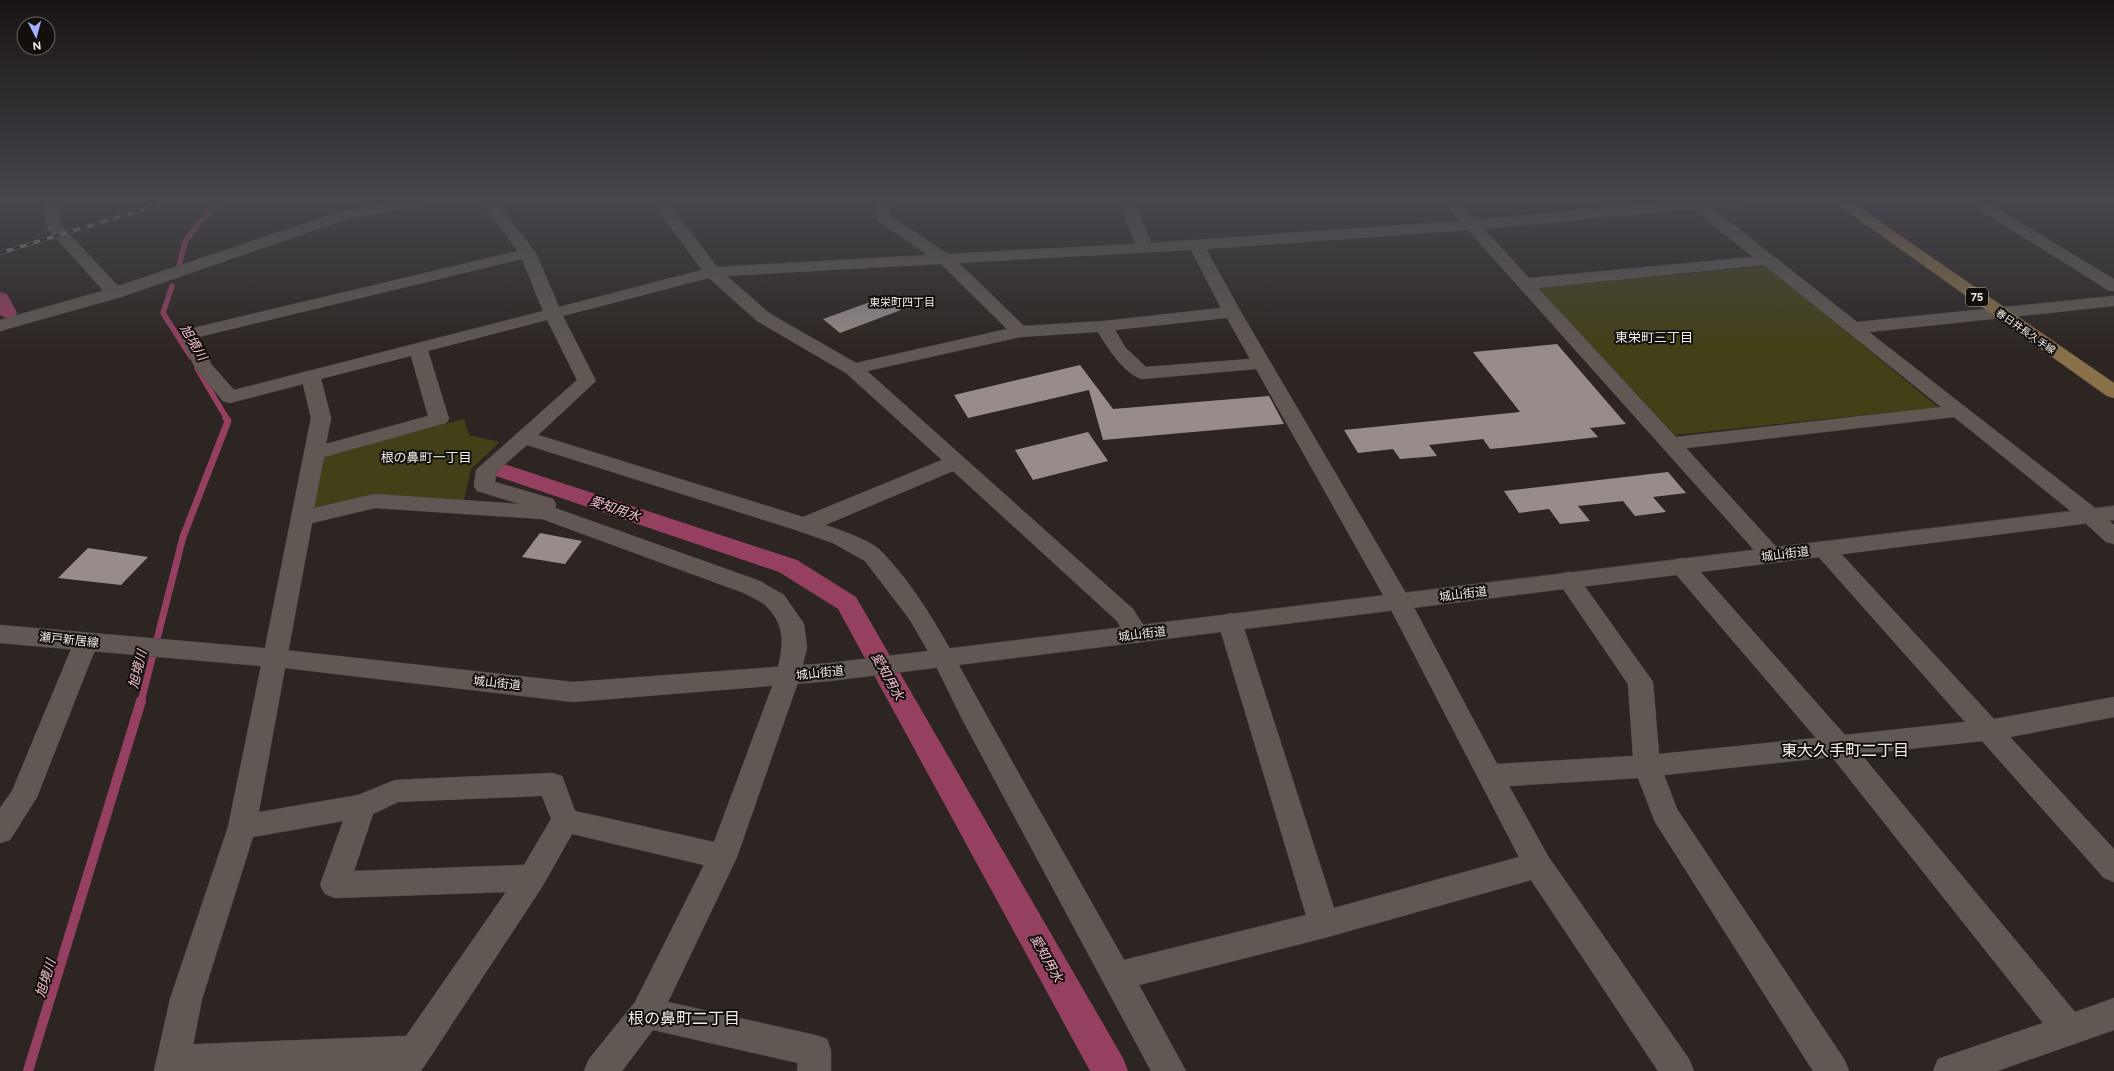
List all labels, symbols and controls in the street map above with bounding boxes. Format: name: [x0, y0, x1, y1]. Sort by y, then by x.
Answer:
north arrow: [16, 16, 56, 56]
text: N: [32, 39, 42, 52]
road number: 75: [1966, 288, 1988, 306]
district label: 東栄町四丁目: [869, 296, 935, 309]
street label: 春日井長久手線: [1993, 306, 2058, 357]
water label: 旭境川: [177, 322, 211, 365]
district label: 東栄町三丁目: [1615, 330, 1693, 345]
district label: 根の鼻町一丁目: [380, 450, 472, 465]
water label: 愛知用水: [588, 493, 644, 525]
street label: 城山街道: [1760, 544, 1810, 564]
street label: 城山街道: [1438, 584, 1488, 604]
street label: 城山街道: [1117, 624, 1167, 644]
street label: 瀬戸新居線: [38, 630, 100, 650]
water label: 旭境川: [125, 646, 150, 690]
water label: 愛知用水: [868, 650, 908, 704]
street label: 城山街道: [795, 664, 845, 682]
street label: 城山街道: [472, 674, 522, 692]
district label: 東大久手町二丁目: [1781, 741, 1909, 760]
water label: 愛知用水: [1027, 932, 1067, 986]
water label: 旭境川: [33, 955, 59, 999]
district label: 根の鼻町二丁目: [628, 1009, 740, 1028]

